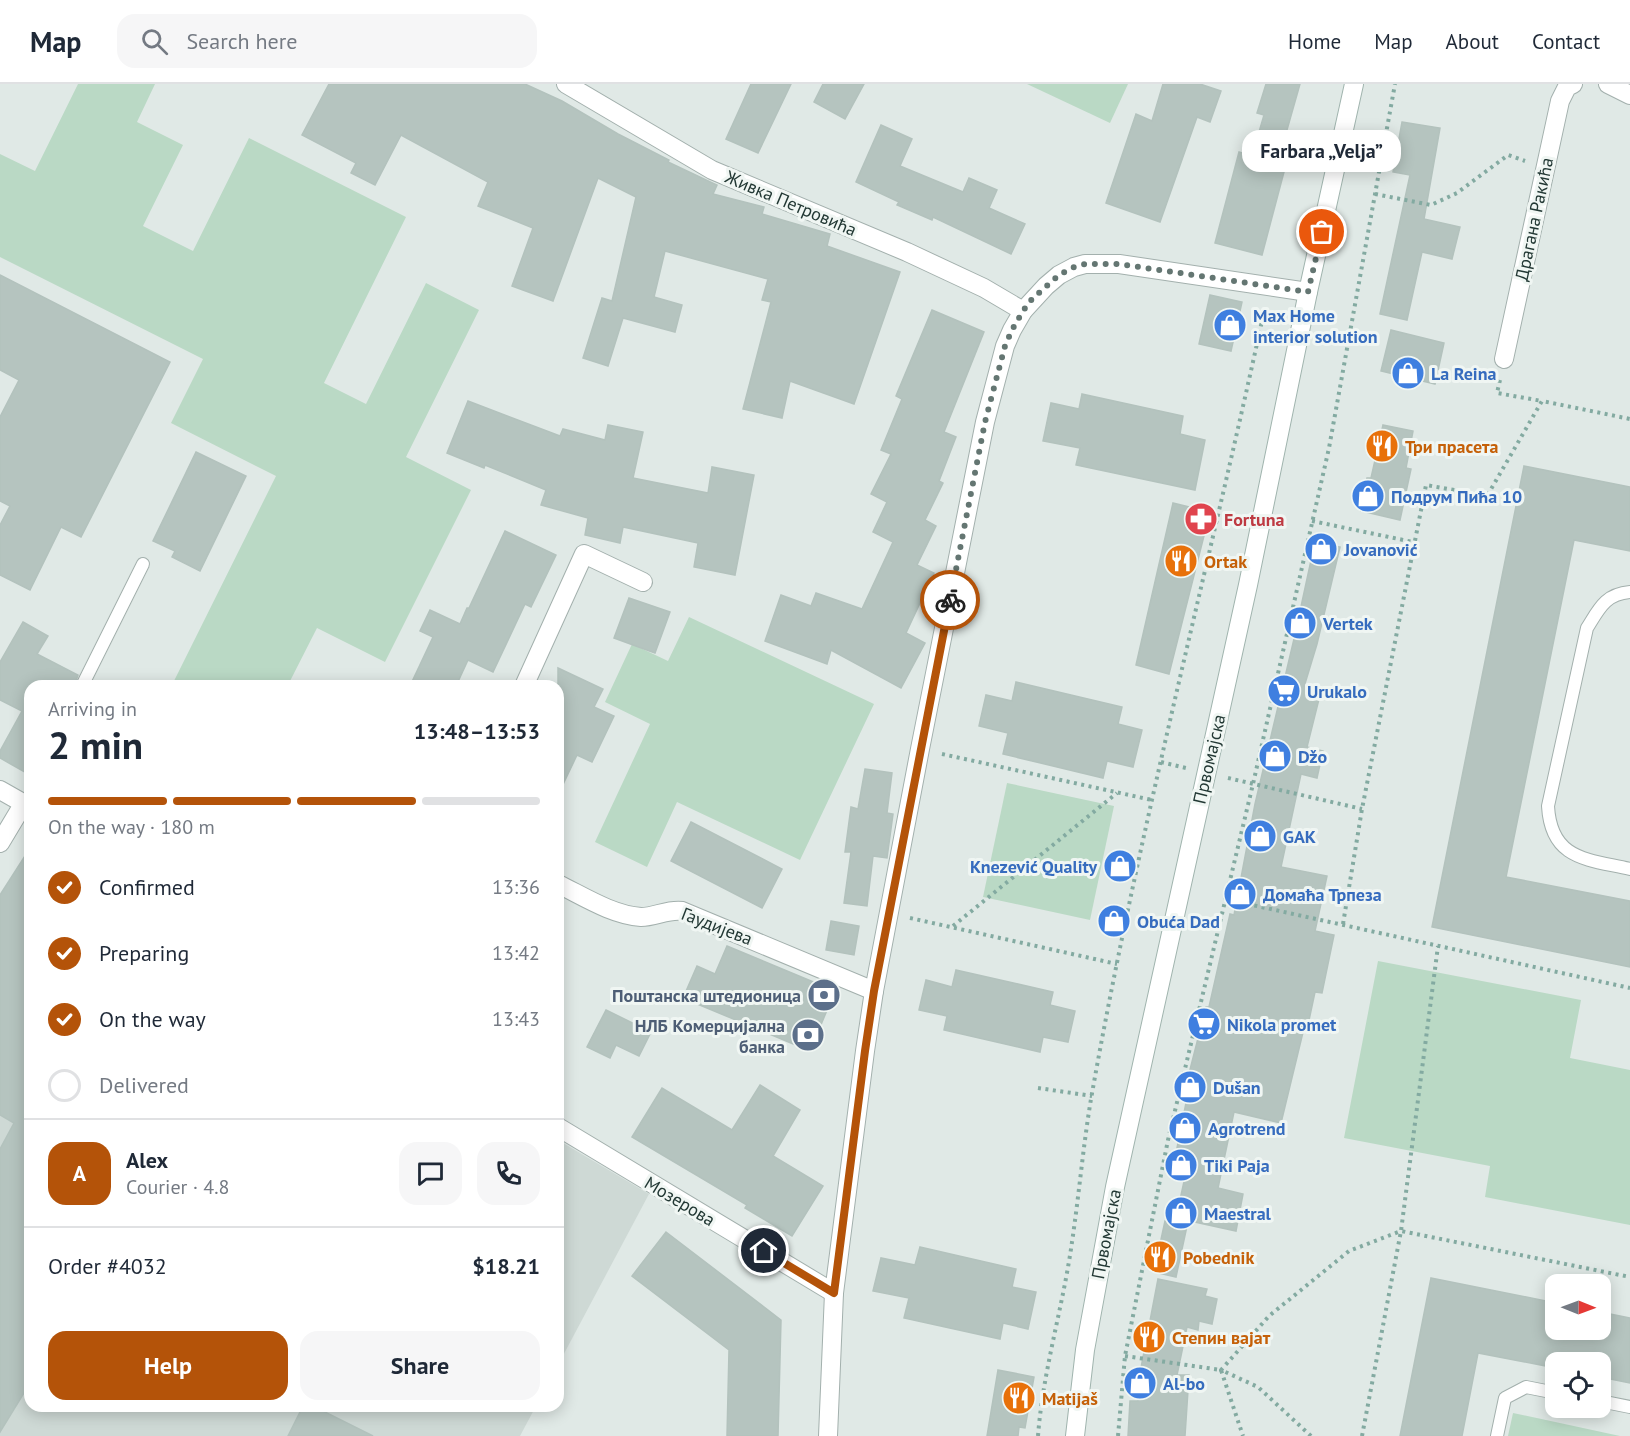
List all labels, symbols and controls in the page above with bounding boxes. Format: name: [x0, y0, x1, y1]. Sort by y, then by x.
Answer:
search box: [117, 14, 537, 68]
text: Map: [30, 23, 81, 60]
icon: search: [138, 25, 171, 58]
text: Search here: [186, 27, 297, 55]
text: Home: [1288, 28, 1341, 55]
text: Map: [1374, 28, 1413, 55]
text: About: [1446, 28, 1499, 55]
text: Contact: [1532, 28, 1600, 55]
callout: Farbara „Velja”: [1242, 130, 1402, 172]
text: Farbara „Velja”: [1260, 138, 1383, 164]
street label: Драгана Ракића: [1510, 155, 1558, 283]
street label: Живка Петровића: [721, 165, 860, 241]
pin: [1296, 206, 1347, 257]
icon: bag: [1305, 215, 1338, 248]
place label: Max Home interior solution: [1253, 304, 1378, 348]
shop icon: Max Home interior solution: [1212, 307, 1248, 343]
shop icon: La Reina: [1390, 355, 1426, 391]
place label: La Reina: [1431, 362, 1497, 385]
restaurant icon: Три прасета: [1364, 428, 1400, 464]
place label: Три прасета: [1405, 435, 1499, 458]
shop icon: Подрум Пића 10: [1350, 478, 1386, 514]
place label: Подрум Пића 10: [1391, 485, 1522, 508]
pharmacy icon: Fortuna: [1183, 501, 1219, 537]
place label: Fortuna: [1224, 508, 1284, 531]
shop icon: Jovanović: [1303, 531, 1339, 567]
place label: Jovanović: [1343, 538, 1418, 561]
restaurant icon: Ortak: [1163, 543, 1199, 579]
place label: Ortak: [1204, 550, 1247, 573]
courier: [920, 570, 980, 630]
icon: bike: [934, 584, 967, 617]
shop icon: Vertek: [1282, 605, 1318, 641]
place label: Vertek: [1322, 612, 1373, 635]
supermarket icon: Urukalo: [1266, 673, 1302, 709]
place label: Urukalo: [1307, 680, 1367, 703]
text: Arriving in: [48, 696, 137, 722]
street label: Првомајска: [1188, 712, 1230, 806]
text: 13:48–13:53: [414, 717, 540, 745]
text: 2 min: [48, 719, 143, 770]
shop icon: Džo: [1257, 738, 1293, 774]
place label: Džo: [1298, 745, 1327, 768]
text: On the way · 180 m: [48, 814, 215, 840]
shop icon: GAK: [1242, 818, 1278, 854]
place label: GAK: [1283, 825, 1316, 848]
shop icon: Knezević Quality: [1102, 848, 1138, 884]
place label: Knezević Quality: [970, 855, 1097, 878]
icon: check: [48, 871, 81, 904]
text: Confirmed: [99, 873, 195, 901]
text: 13:36: [492, 874, 540, 900]
shop icon: Домаћа Трпеза: [1222, 876, 1258, 912]
place label: Домаћа Трпеза: [1263, 883, 1382, 906]
street label: Гаудијева: [678, 902, 756, 950]
shop icon: Obuća Dad: [1096, 903, 1132, 939]
place label: Obuća Dad: [1137, 910, 1220, 933]
icon: check: [48, 937, 81, 970]
text: Preparing: [99, 939, 189, 967]
text: 13:42: [492, 940, 540, 966]
bank icon: Поштанска штедионица: [806, 977, 842, 1013]
place label: Поштанска штедионица: [612, 984, 801, 1007]
icon: check: [48, 1003, 81, 1036]
text: On the way: [99, 1005, 206, 1033]
text: 13:43: [492, 1006, 540, 1032]
supermarket icon: Nikola promet: [1186, 1006, 1222, 1042]
place label: Nikola promet: [1227, 1013, 1337, 1036]
place label: НЛБ Комерцијална банка: [635, 1014, 785, 1058]
bank icon: НЛБ Комерцијална банка: [790, 1017, 826, 1053]
shop icon: Dušan: [1172, 1069, 1208, 1105]
text: Delivered: [99, 1071, 189, 1099]
place label: Dušan: [1213, 1076, 1261, 1099]
shop icon: Agrotrend: [1167, 1110, 1203, 1146]
place label: Agrotrend: [1208, 1117, 1285, 1140]
button: chat: [399, 1142, 462, 1205]
button: phone: [477, 1142, 540, 1205]
text: Alex: [126, 1146, 168, 1174]
shop icon: Tiki Paja: [1163, 1147, 1199, 1183]
place label: Tiki Paja: [1204, 1154, 1270, 1177]
text: A: [73, 1159, 86, 1187]
street label: Мозерова: [641, 1171, 719, 1231]
text: Courier · 4.8: [126, 1174, 229, 1200]
street label: Првомајска: [1086, 1187, 1126, 1281]
shop icon: Maestral: [1163, 1195, 1199, 1231]
place label: Maestral: [1204, 1202, 1272, 1225]
pin: [738, 1225, 789, 1276]
icon: home: [747, 1234, 780, 1267]
restaurant icon: Pobednik: [1142, 1239, 1178, 1275]
place label: Pobednik: [1183, 1246, 1254, 1269]
text: Order #4032: [48, 1252, 167, 1280]
text: $18.21: [472, 1252, 540, 1280]
north arrow: [1545, 1274, 1611, 1340]
map controls: [1545, 1274, 1611, 1418]
restaurant icon: Степин вајат: [1131, 1319, 1167, 1355]
place label: Степин вајат: [1172, 1326, 1271, 1349]
button: Help: [48, 1331, 288, 1400]
button: Share: [300, 1331, 540, 1400]
button: locate: [1545, 1352, 1611, 1418]
shop icon: Al-bo: [1122, 1365, 1158, 1401]
place label: Al-bo: [1163, 1372, 1205, 1395]
restaurant icon: Matijaš: [1001, 1380, 1037, 1416]
place label: Matijaš: [1042, 1387, 1098, 1410]

